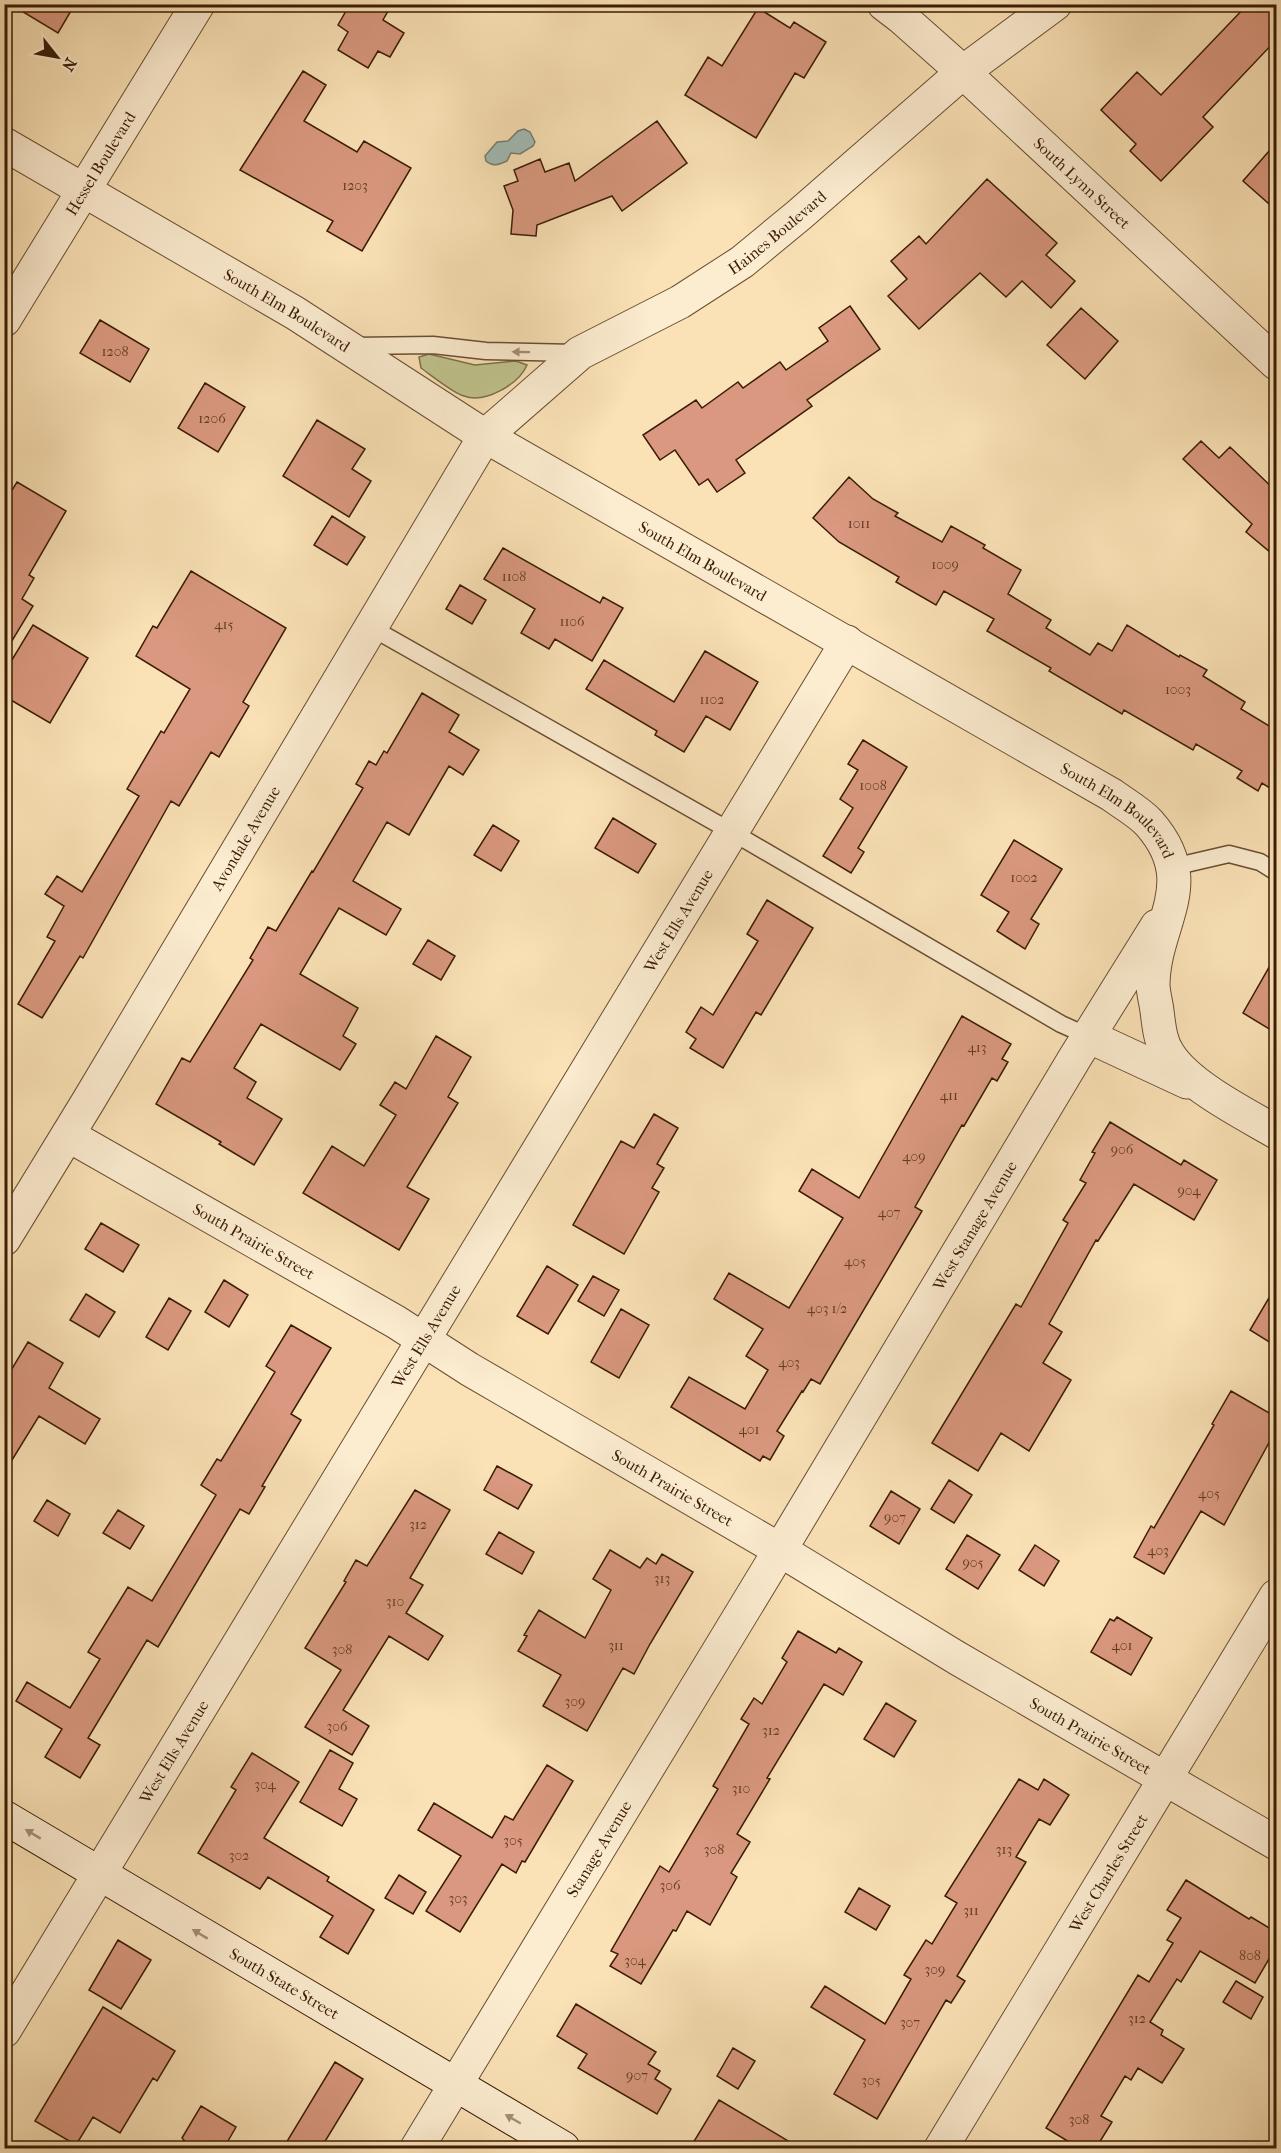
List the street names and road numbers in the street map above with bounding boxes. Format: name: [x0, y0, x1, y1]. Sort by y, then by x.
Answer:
street label: Hessel Boulevard: [61, 108, 139, 218]
street label: South Lynn Street: [1030, 133, 1135, 233]
street label: Haines Boulevard: [724, 186, 830, 278]
street label: South Elm Boulevard: [220, 264, 354, 356]
street label: South Elm Boulevard: [636, 517, 771, 605]
street label: South Elm Boulevard: [1057, 758, 1179, 861]
street label: Avondale Avenue: [206, 782, 284, 895]
street label: West Ells Avenue: [639, 865, 717, 976]
street label: West Stanage Avenue: [928, 1157, 1021, 1294]
street label: South Prairie Street: [190, 1199, 318, 1283]
street label: West Ells Avenue: [387, 1281, 464, 1392]
street label: South Prairie Street: [609, 1445, 737, 1530]
street label: South Prairie Street: [1027, 1693, 1155, 1778]
street label: West Ells Avenue: [135, 1696, 212, 1807]
street label: Stanage Avenue: [562, 1797, 635, 1901]
street label: West Charles Street: [1064, 1810, 1151, 1936]
street label: South State Street: [226, 1943, 343, 2023]

